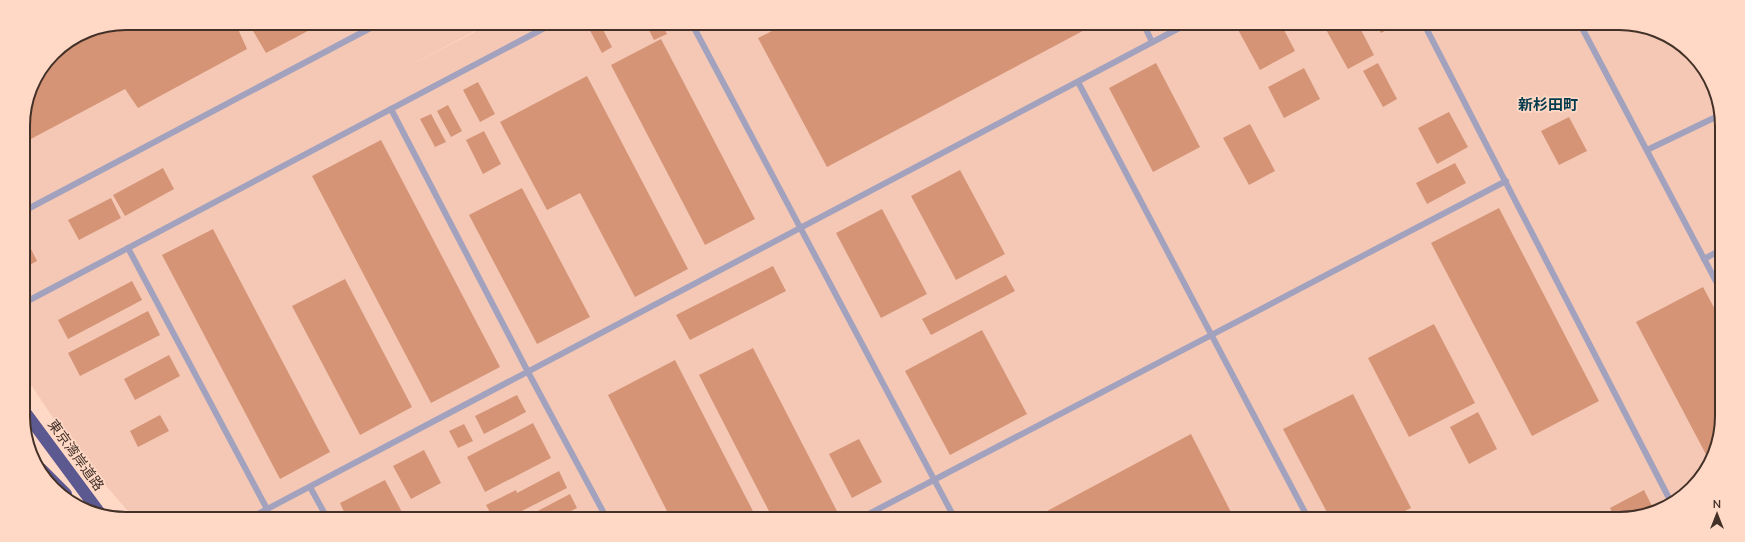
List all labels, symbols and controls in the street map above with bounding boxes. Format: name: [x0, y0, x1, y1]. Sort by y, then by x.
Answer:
district label: 新杉田町: [1518, 95, 1578, 114]
street label: 東京湾岸道路: [44, 416, 108, 494]
north arrow: [1697, 494, 1737, 534]
text: N: [1713, 497, 1721, 511]

